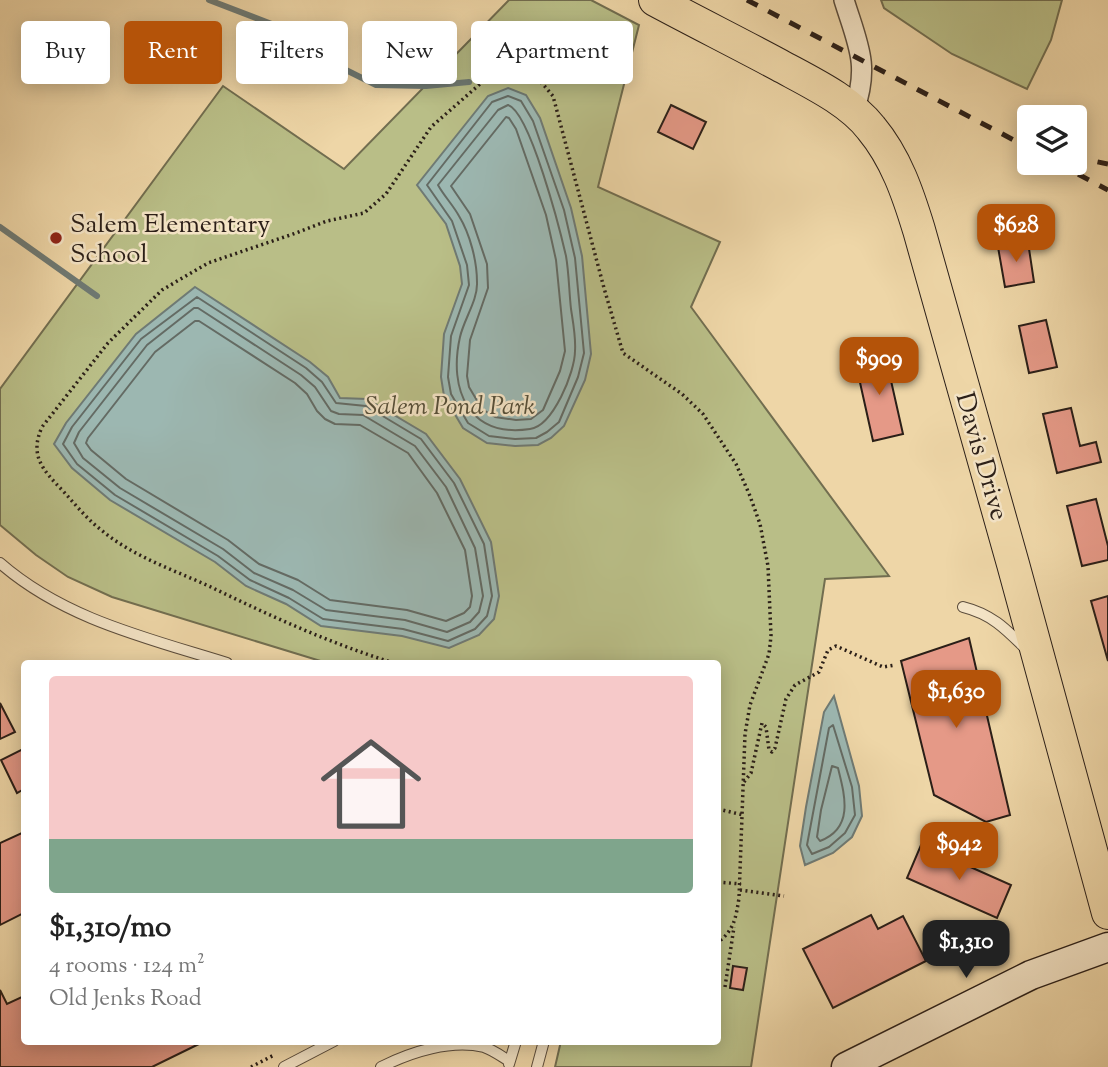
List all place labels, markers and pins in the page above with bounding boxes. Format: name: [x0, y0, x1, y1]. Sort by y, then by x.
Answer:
pin: $628: [975, 204, 1057, 264]
place label: Salem Elementary School: [70, 207, 270, 274]
marker: Salem Elementary School: [48, 230, 64, 246]
pin: $909: [838, 338, 920, 397]
pin: $1,630: [899, 670, 1013, 730]
pin: $942: [918, 822, 1000, 882]
pin: $1,310: [909, 920, 1023, 980]

